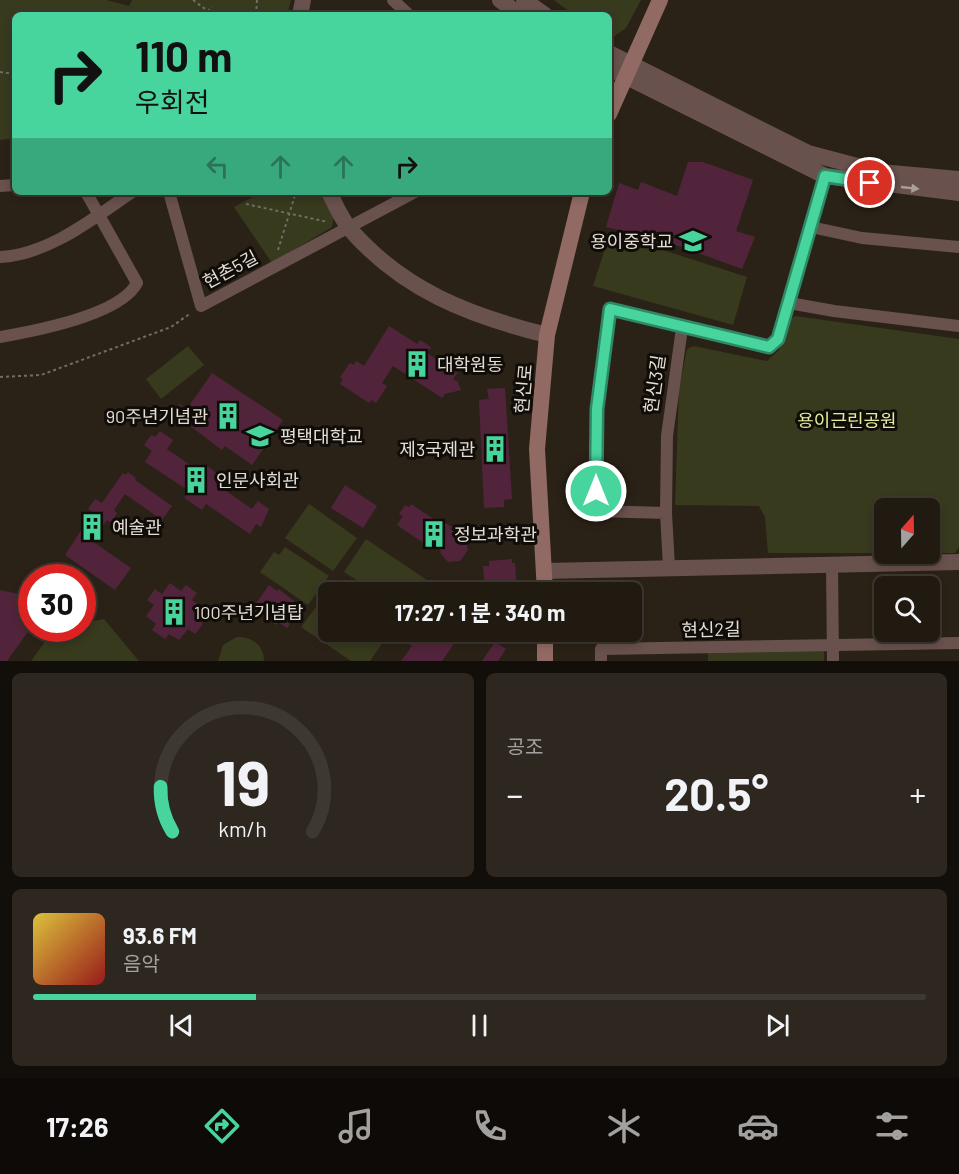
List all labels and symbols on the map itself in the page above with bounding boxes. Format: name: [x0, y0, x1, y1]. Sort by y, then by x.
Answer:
pin: [844, 157, 895, 208]
one-way arrow: [900, 183, 919, 193]
school or university icon: 용이중학교: [678, 226, 708, 256]
place label: 용이중학교: [590, 230, 673, 252]
street label: 현촌5길: [199, 245, 261, 293]
building icon: 대학원동: [402, 349, 432, 379]
place label: 대학원동: [437, 353, 503, 375]
street label: 현신3길: [639, 353, 669, 415]
street label: 현신로: [510, 363, 536, 415]
building icon: 90주년기념관: [213, 401, 243, 431]
place label: 90주년기념관: [106, 405, 208, 427]
park label: 용이근린공원: [797, 409, 897, 431]
school or university icon: 평택대학교: [245, 421, 275, 451]
place label: 평택대학교: [280, 425, 363, 447]
building icon: 제3국제관: [480, 434, 510, 464]
place label: 제3국제관: [399, 438, 475, 460]
position arrow: [564, 459, 628, 523]
building icon: 인문사회관: [181, 465, 211, 495]
place label: 인문사회관: [216, 469, 299, 491]
north arrow: [874, 498, 940, 564]
building icon: 예술관: [77, 512, 107, 542]
place label: 예술관: [112, 516, 162, 538]
building icon: 정보과학관: [419, 519, 449, 549]
place label: 정보과학관: [454, 523, 537, 545]
speed limit sign: 30: [18, 564, 96, 642]
building icon: 100주년기념탑: [159, 597, 189, 627]
place label: 100주년기념탑: [194, 601, 303, 623]
street label: 현신2길: [681, 617, 741, 641]

